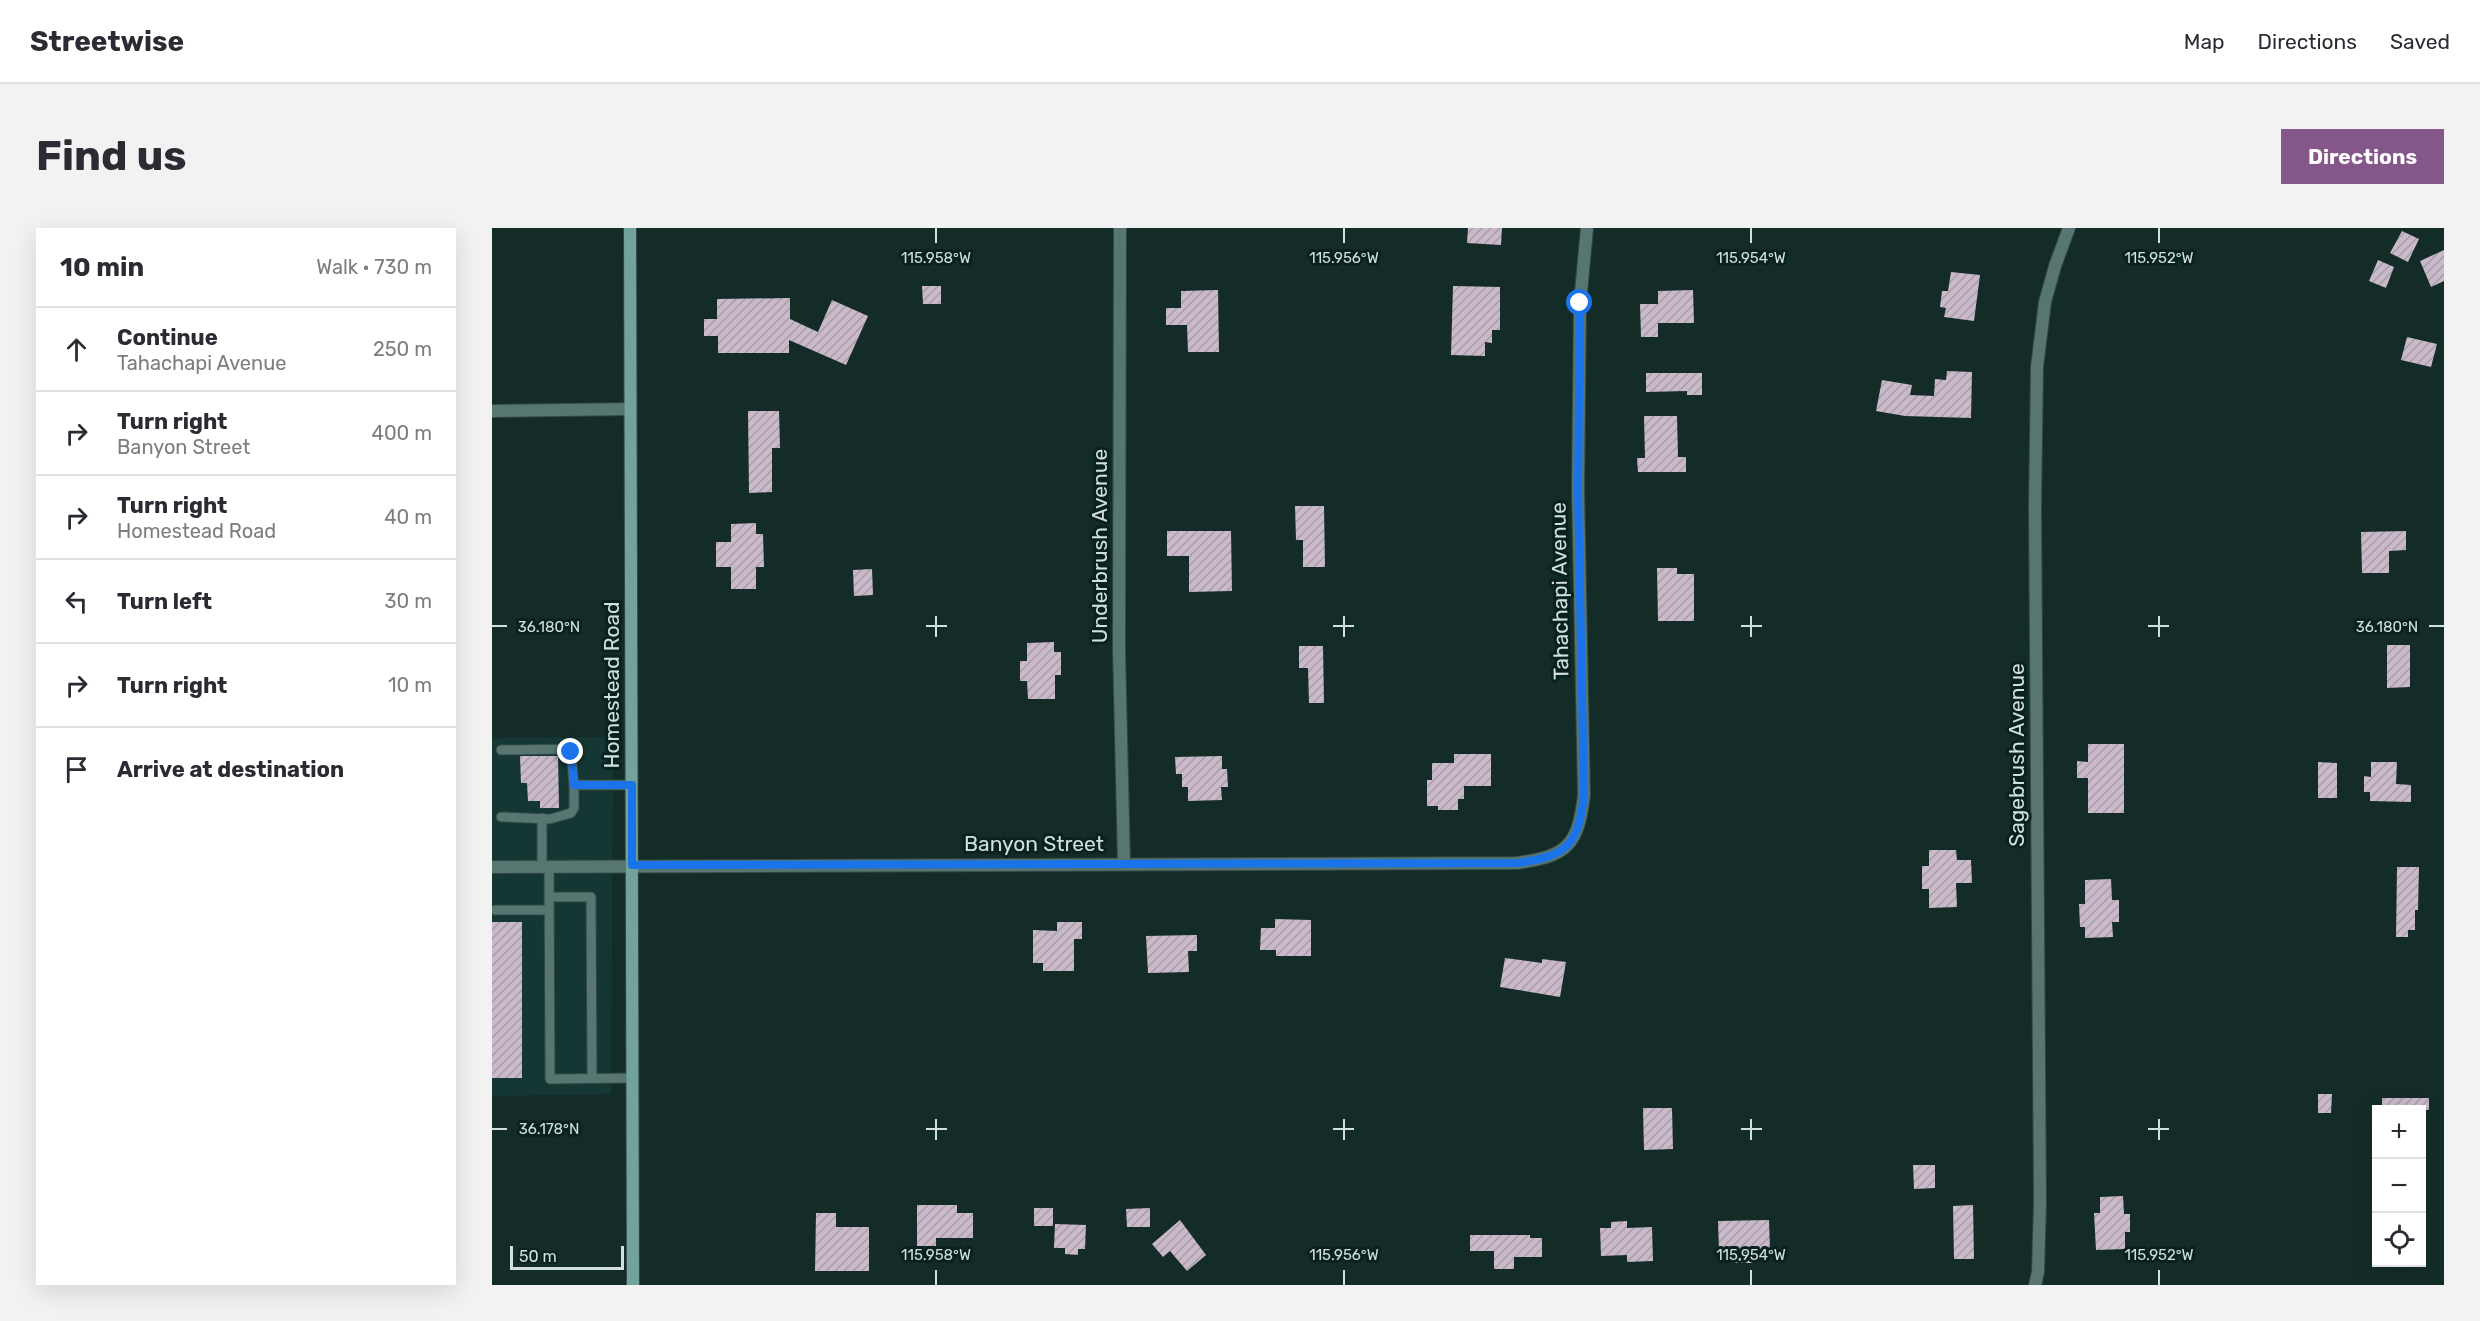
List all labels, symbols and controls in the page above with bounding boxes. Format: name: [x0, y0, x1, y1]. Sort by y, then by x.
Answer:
text: Streetwise: [30, 25, 184, 58]
text: Map: [2184, 29, 2225, 54]
text: Directions: [2258, 29, 2357, 54]
text: Saved: [2390, 29, 2450, 54]
button: Directions: [2281, 129, 2444, 184]
text: Find us: [36, 131, 187, 181]
text: 115.958°W: [901, 249, 971, 267]
text: 115.956°W: [1309, 249, 1379, 267]
text: 115.954°W: [1716, 249, 1786, 267]
text: 115.952°W: [2124, 249, 2194, 267]
text: 10 min: [60, 252, 144, 283]
text: Walk · 730 m: [316, 255, 432, 279]
route start: [1566, 289, 1592, 315]
text: Continue: [117, 324, 218, 351]
icon: ahead: [60, 333, 93, 366]
text: 250 m: [373, 337, 432, 361]
text: Tahachapi Avenue: [117, 351, 286, 375]
text: Turn right: [117, 408, 227, 435]
icon: right: [60, 417, 93, 450]
text: 400 m: [372, 421, 432, 445]
text: Banyon Street: [117, 435, 250, 459]
street label: Underbrush Avenue: [1087, 449, 1112, 643]
text: Turn right: [117, 492, 227, 519]
icon: right: [60, 501, 93, 534]
street label: Tahachapi Avenue: [1545, 502, 1574, 680]
text: 40 m: [384, 505, 432, 529]
text: Homestead Road: [117, 519, 276, 543]
icon: left: [60, 585, 93, 618]
text: Turn left: [117, 588, 212, 615]
text: 30 m: [385, 589, 432, 613]
street label: Homestead Road: [599, 601, 624, 769]
text: 36.180°N: [518, 618, 580, 636]
text: 36.180°N: [2356, 618, 2418, 636]
street label: Sagebrush Avenue: [2004, 663, 2029, 847]
icon: right: [60, 669, 93, 702]
text: Turn right: [117, 672, 227, 699]
text: 10 m: [388, 673, 432, 697]
route end: [557, 738, 583, 764]
icon: arrive: [60, 753, 93, 786]
text: Arrive at destination: [117, 756, 344, 783]
street label: Banyon Street: [964, 831, 1104, 856]
map controls: [2372, 1105, 2426, 1267]
button: +: [2372, 1105, 2426, 1159]
text: 36.178°N: [519, 1120, 579, 1138]
button: −: [2372, 1159, 2426, 1213]
button: locate: [2372, 1213, 2426, 1267]
scale bar: [510, 1243, 624, 1270]
text: 115.958°W: [901, 1246, 971, 1264]
text: 115.956°W: [1309, 1246, 1379, 1264]
text: 115.954°W: [1716, 1246, 1786, 1264]
text: 115.952°W: [2124, 1246, 2194, 1264]
text: 50 m: [519, 1247, 557, 1266]

